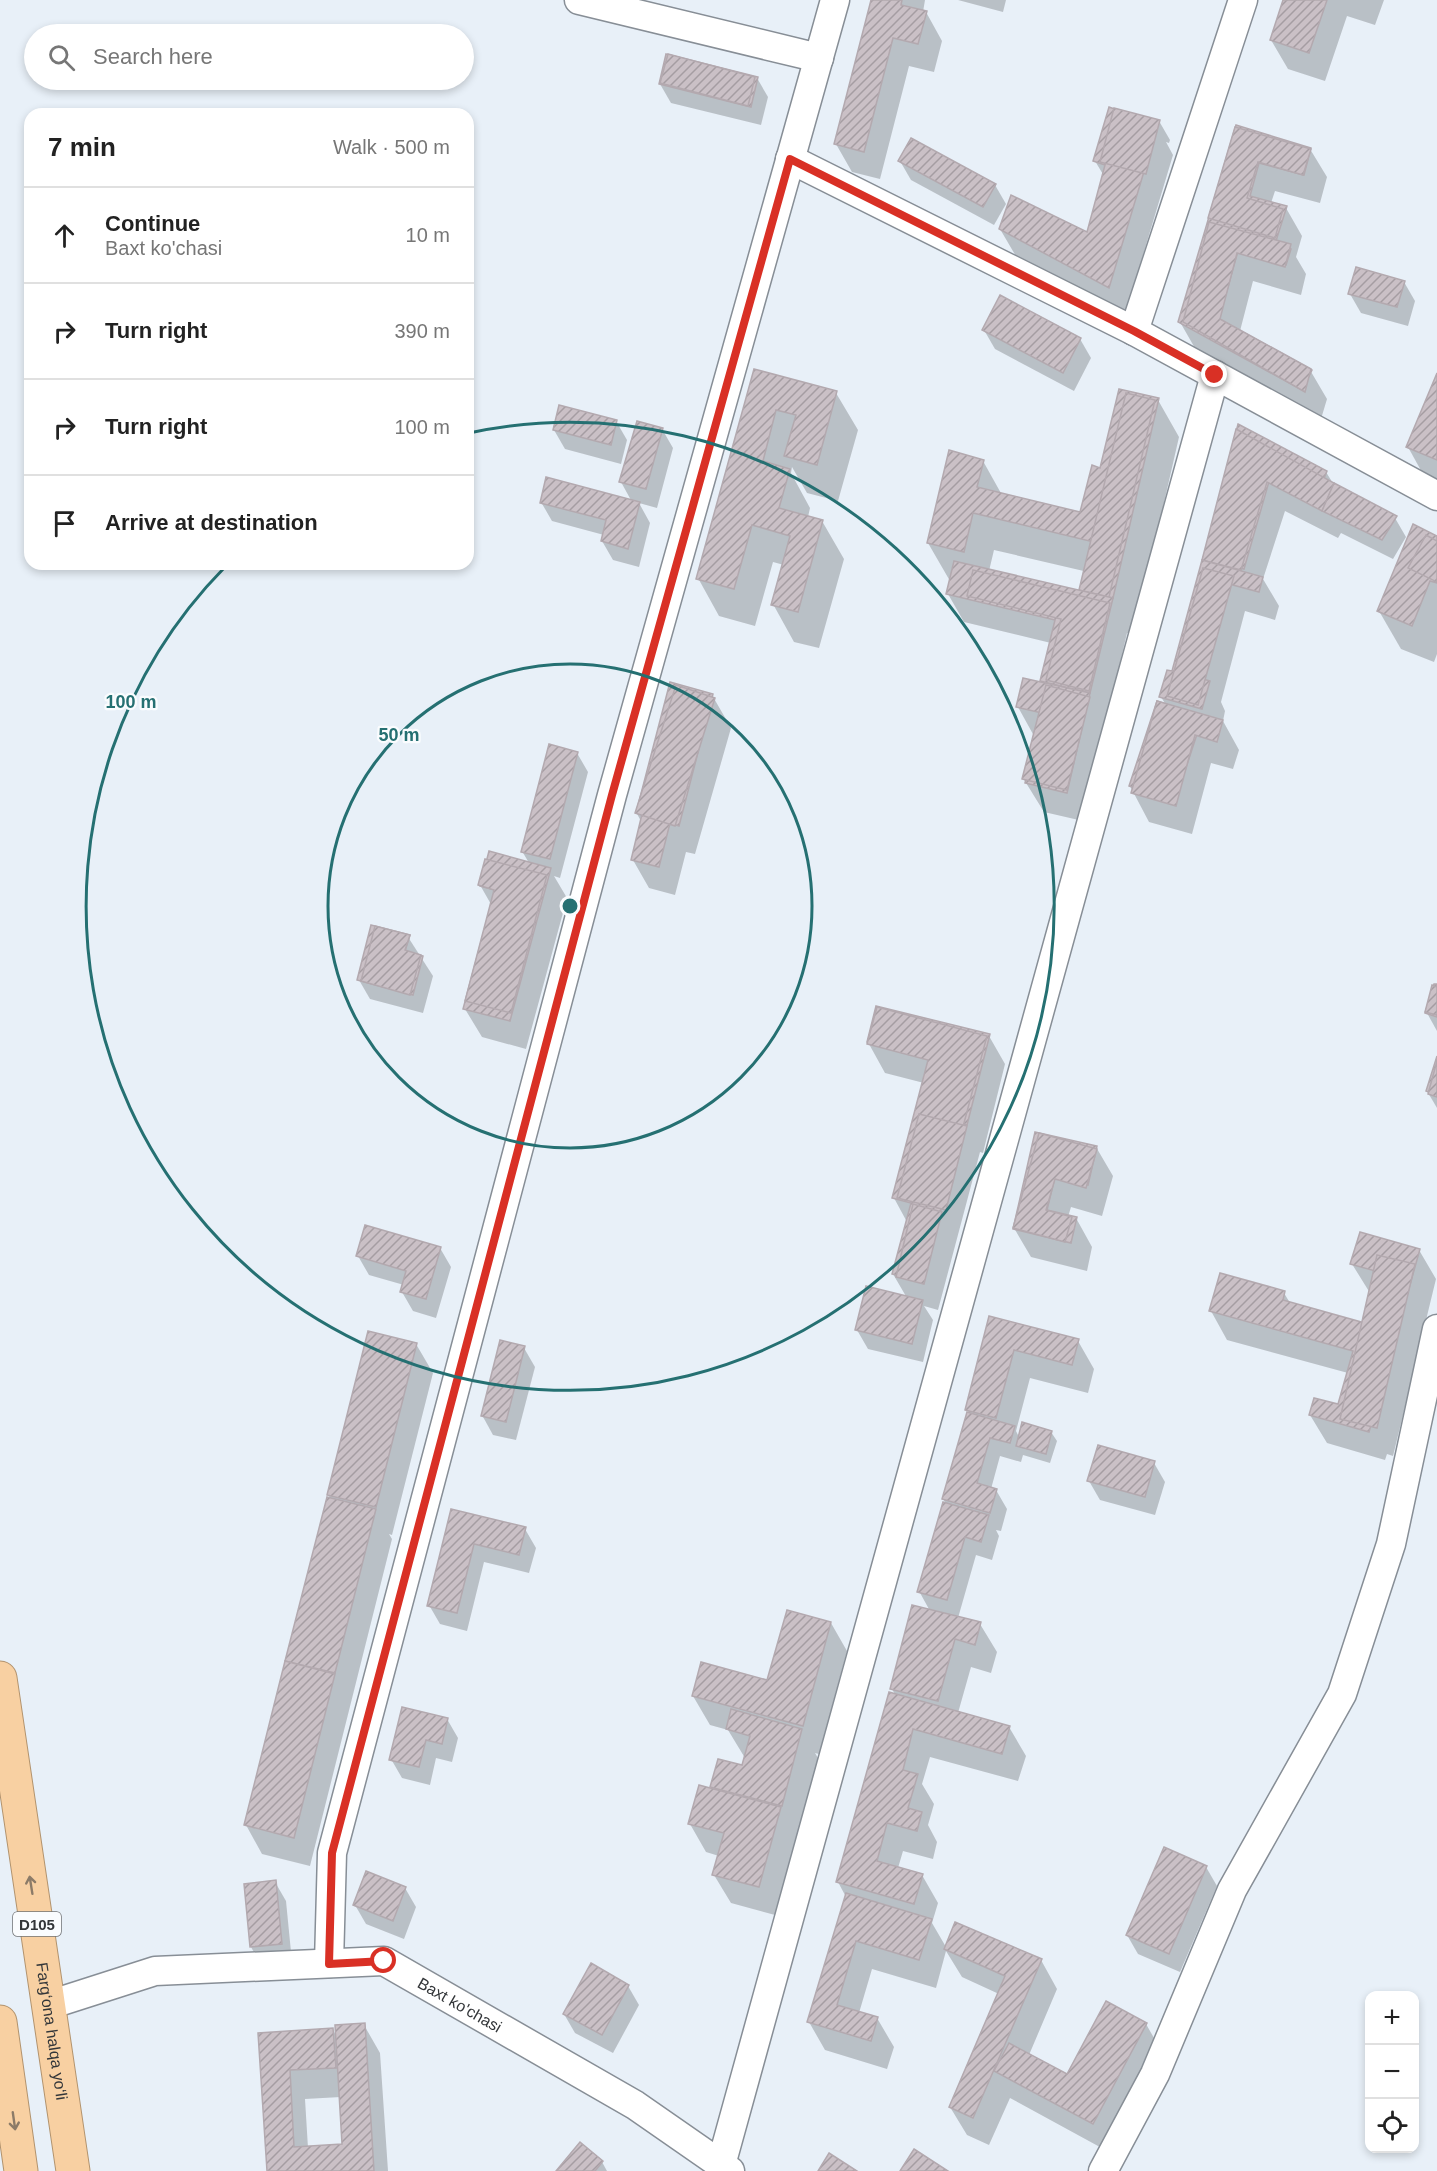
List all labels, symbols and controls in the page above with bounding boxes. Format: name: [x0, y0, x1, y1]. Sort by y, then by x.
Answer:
search box: [24, 24, 474, 90]
icon: search: [45, 41, 78, 74]
text: Search here: [93, 44, 213, 69]
text: 7 min: [48, 132, 116, 162]
text: Walk · 500 m: [333, 136, 450, 158]
text: Continue: [105, 211, 200, 236]
icon: ahead: [48, 219, 81, 252]
text: 10 m: [406, 224, 450, 246]
text: Baxt ko'chasi: [105, 237, 222, 259]
icon: right: [48, 315, 81, 348]
text: Turn right: [105, 318, 207, 343]
text: 390 m: [394, 320, 450, 342]
route end: [1201, 361, 1227, 387]
icon: right: [48, 411, 81, 444]
text: Turn right: [105, 414, 207, 439]
text: 100 m: [394, 416, 450, 438]
icon: arrive: [48, 507, 81, 540]
text: Arrive at destination: [105, 510, 318, 535]
text: 100 m: [105, 692, 157, 712]
text: 50 m: [378, 725, 420, 745]
centre of rings: [560, 896, 580, 916]
one-way arrow: [25, 1875, 36, 1895]
road number: D105: [13, 1912, 61, 1936]
route start: [370, 1947, 396, 1973]
street label: Farg‘ona halqa yo‘li: [34, 1961, 71, 2101]
street label: Baxt ko'chasi: [415, 1974, 505, 2035]
map controls: [1365, 1991, 1419, 2153]
button: +: [1365, 1991, 1419, 2045]
button: −: [1365, 2045, 1419, 2099]
button: locate: [1365, 2099, 1419, 2153]
one-way arrow: [9, 2111, 20, 2130]

